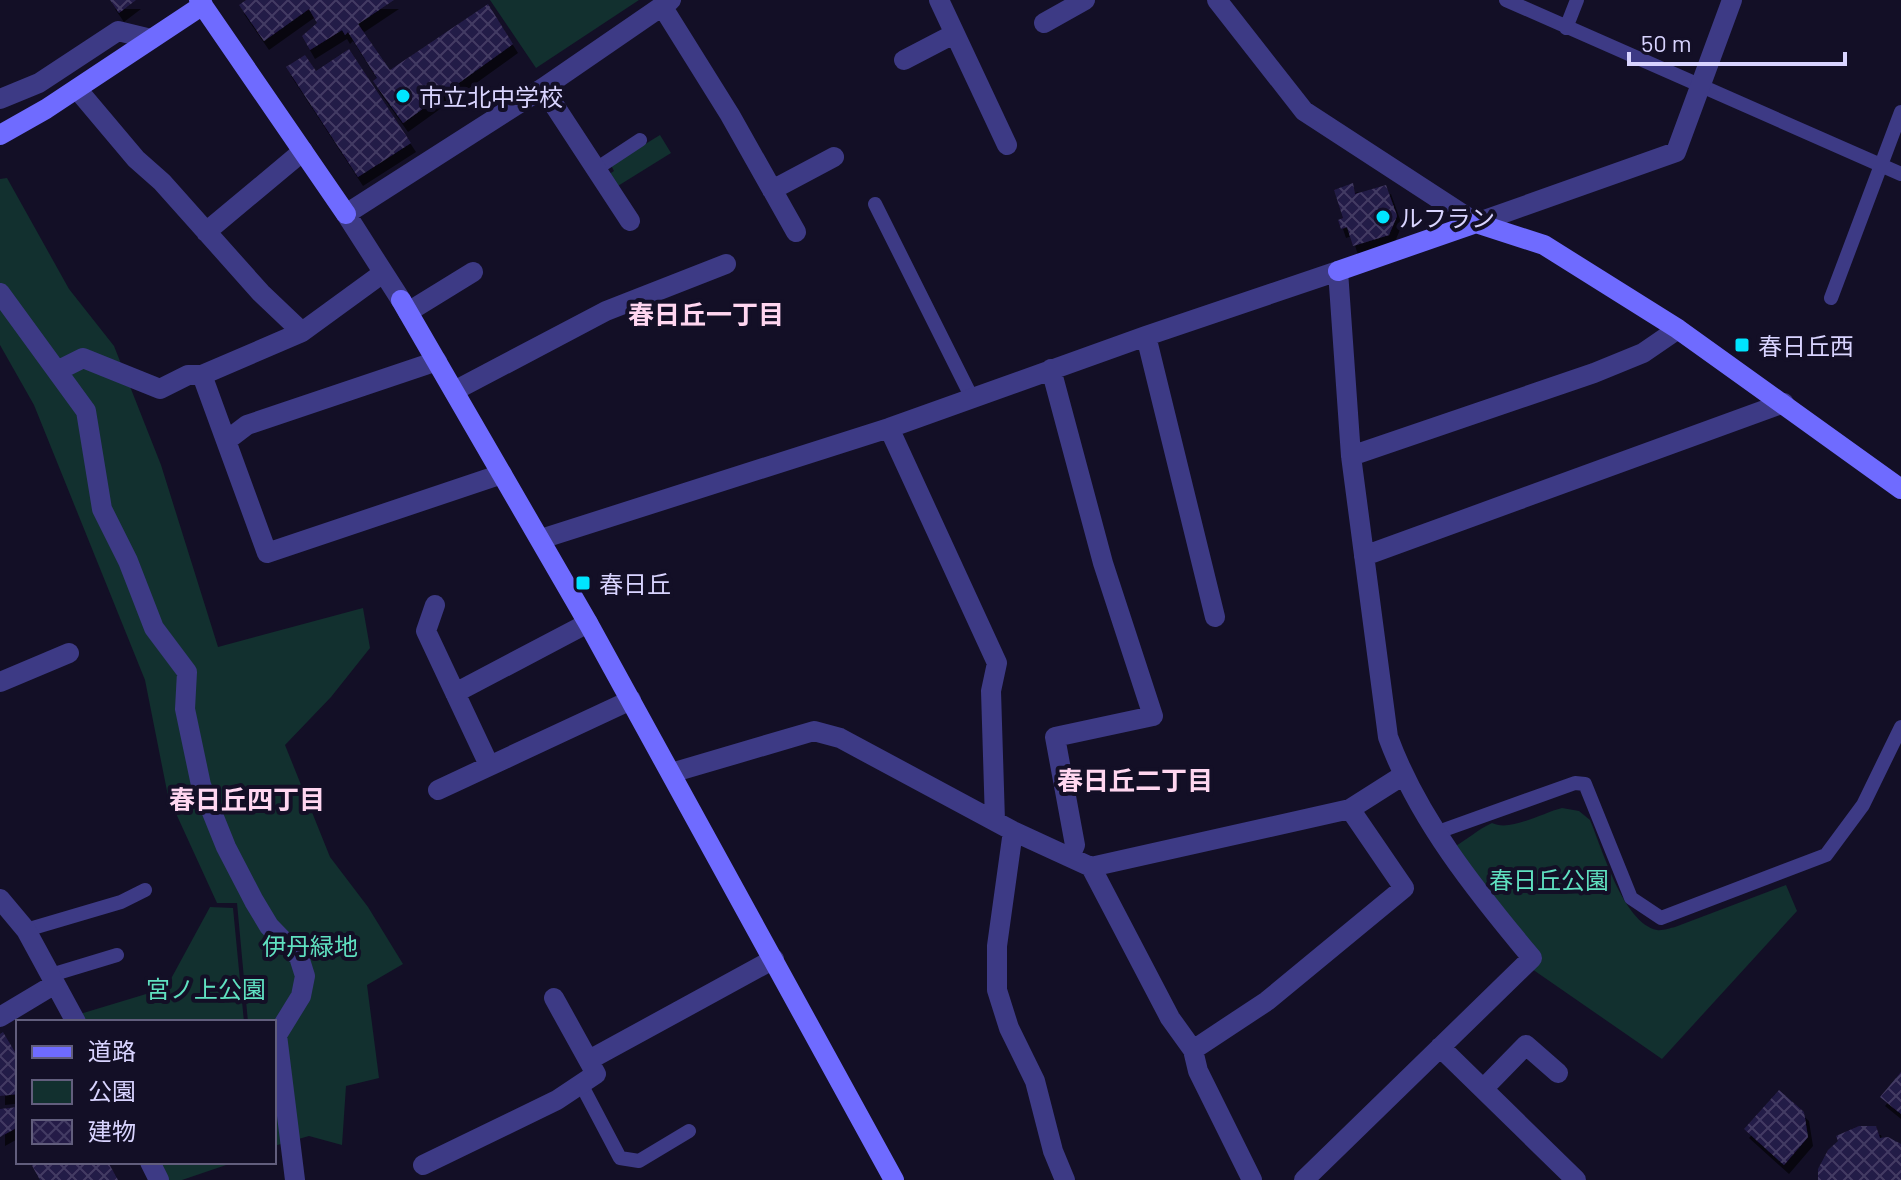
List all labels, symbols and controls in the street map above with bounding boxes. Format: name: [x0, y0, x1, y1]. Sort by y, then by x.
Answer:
scale bar: [1629, 16, 1845, 66]
text: 50 m: [1641, 28, 1692, 57]
place label: 市立北中学校: [419, 82, 563, 111]
marker: 市立北中学校: [394, 87, 412, 105]
place label: ルフラン: [1399, 203, 1495, 232]
marker: ルフラン: [1374, 208, 1392, 226]
district label: 春日丘一丁目: [628, 298, 784, 329]
place label: 春日丘西: [1758, 331, 1854, 360]
marker: 春日丘西: [1733, 336, 1751, 354]
place label: 春日丘: [599, 569, 671, 598]
marker: 春日丘: [574, 574, 592, 592]
district label: 春日丘二丁目: [1057, 764, 1213, 795]
district label: 春日丘四丁目: [169, 783, 325, 814]
park label: 春日丘公園: [1489, 865, 1609, 894]
park label: 伊丹緑地: [262, 931, 358, 960]
park label: 宮ノ上公園: [146, 974, 266, 1003]
legend: [16, 1020, 276, 1164]
text: 道路: [88, 1036, 136, 1065]
text: 公園: [88, 1076, 136, 1105]
text: 建物: [88, 1116, 136, 1145]

